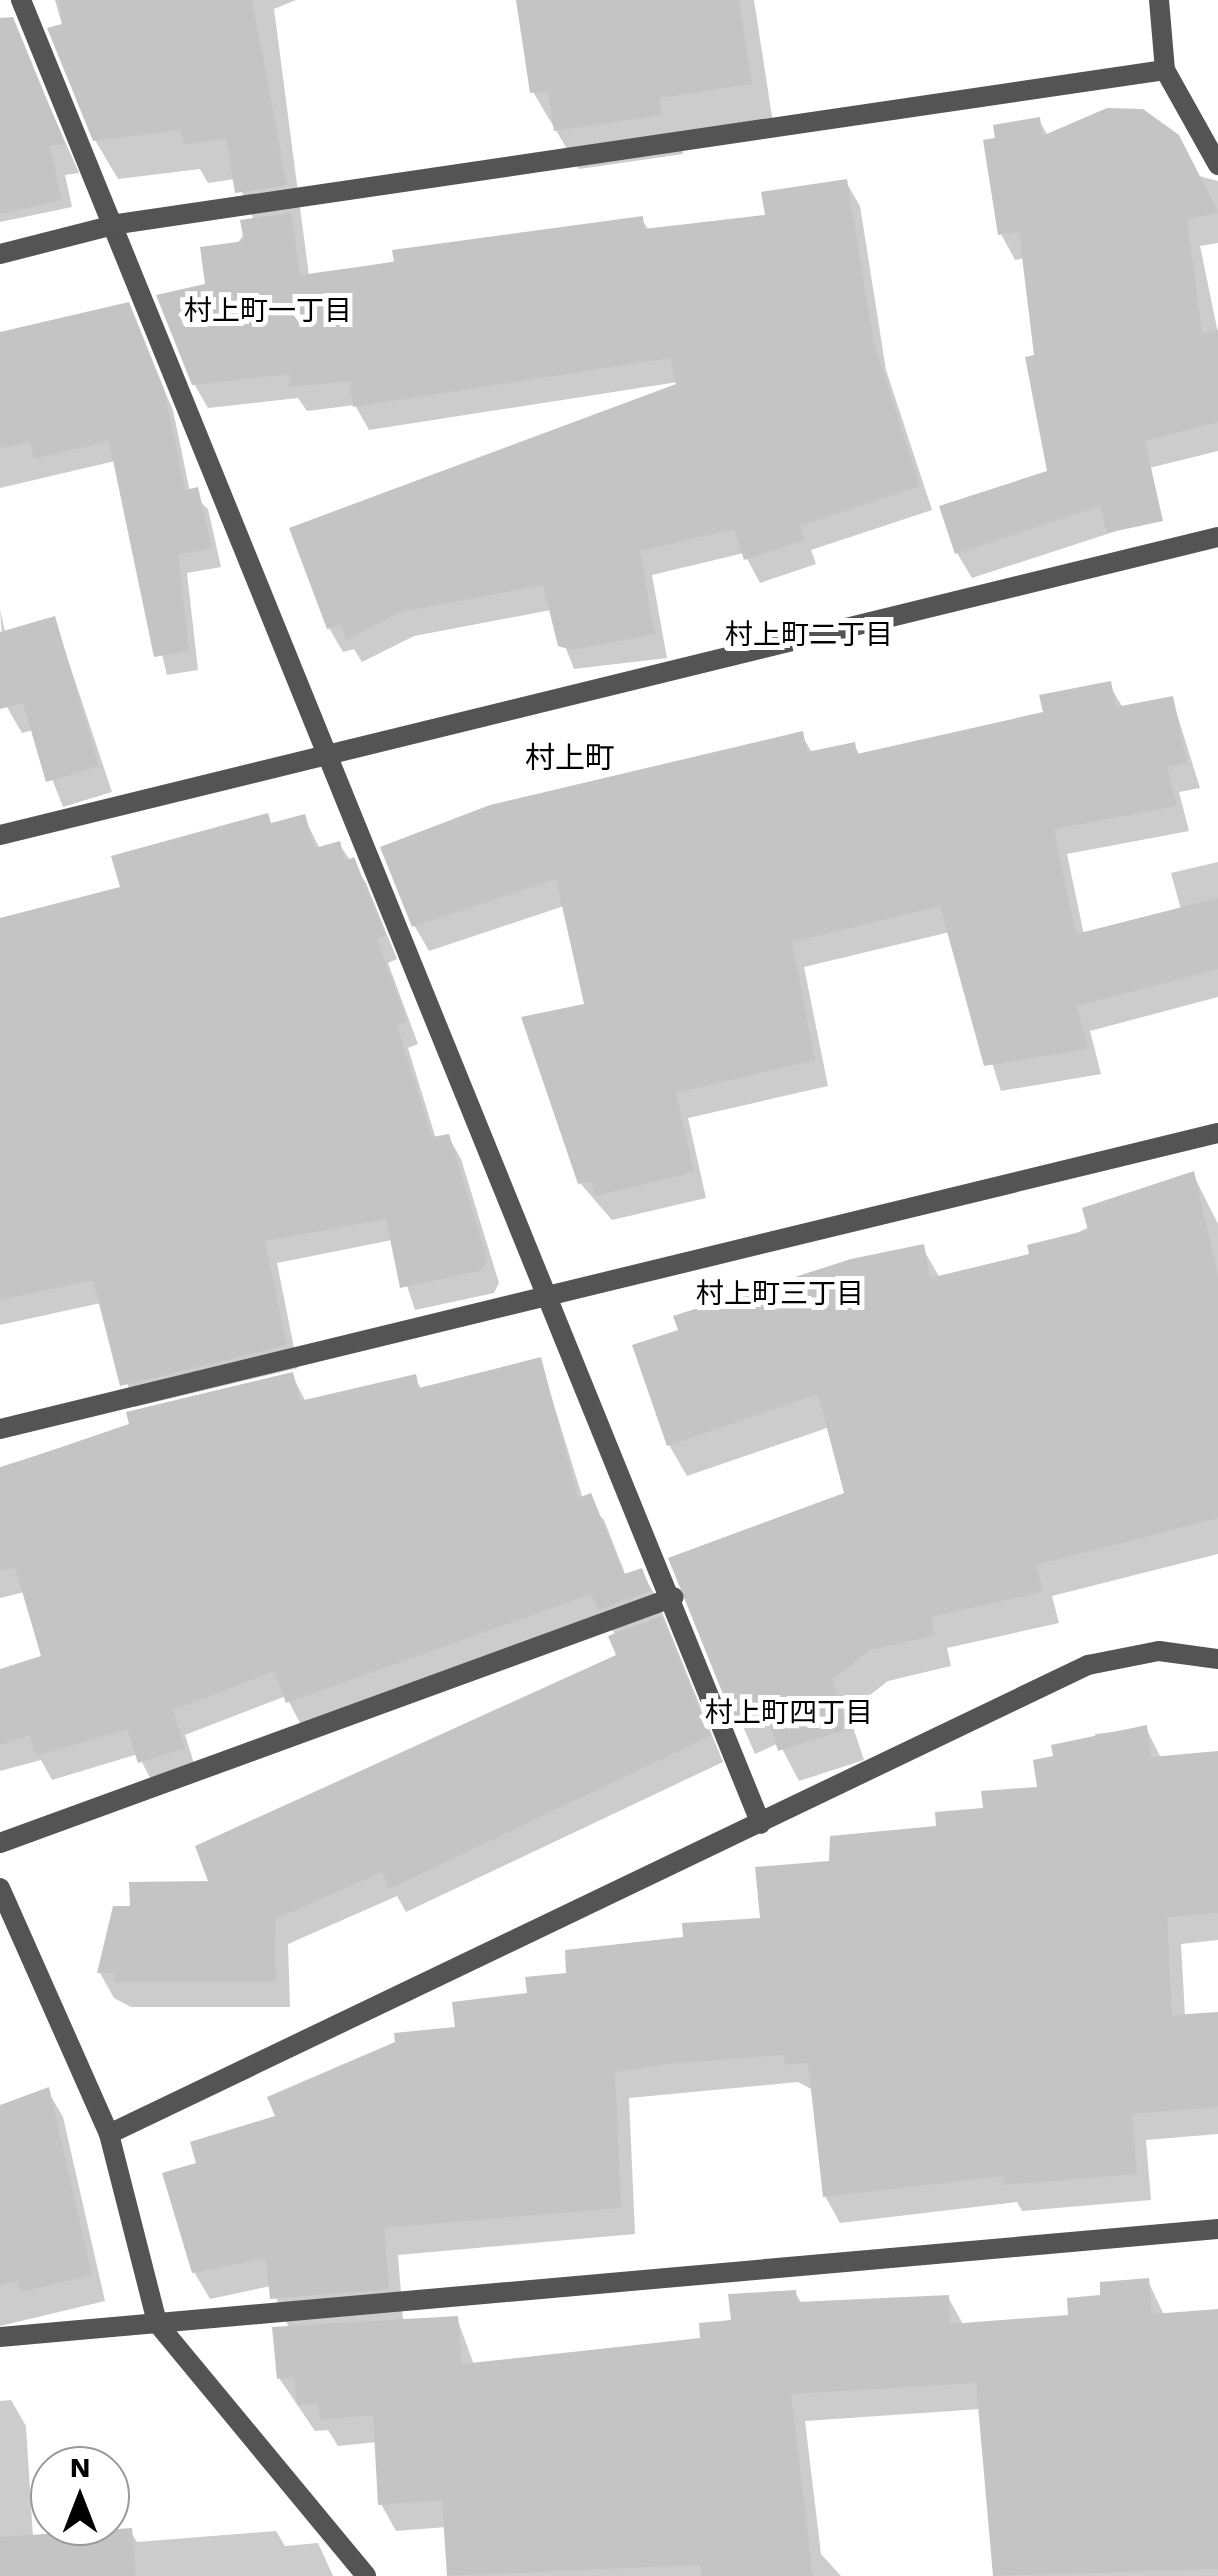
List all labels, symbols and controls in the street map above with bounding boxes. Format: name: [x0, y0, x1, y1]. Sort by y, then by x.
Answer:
district label: 村上町一丁目: [184, 294, 352, 328]
district label: 村上町二丁目: [725, 618, 893, 652]
district label: 村上町: [525, 740, 615, 776]
district label: 村上町三丁目: [696, 1277, 864, 1311]
district label: 村上町四丁目: [705, 1696, 873, 1730]
north arrow: [30, 2446, 130, 2546]
text: N: [70, 2451, 90, 2484]

